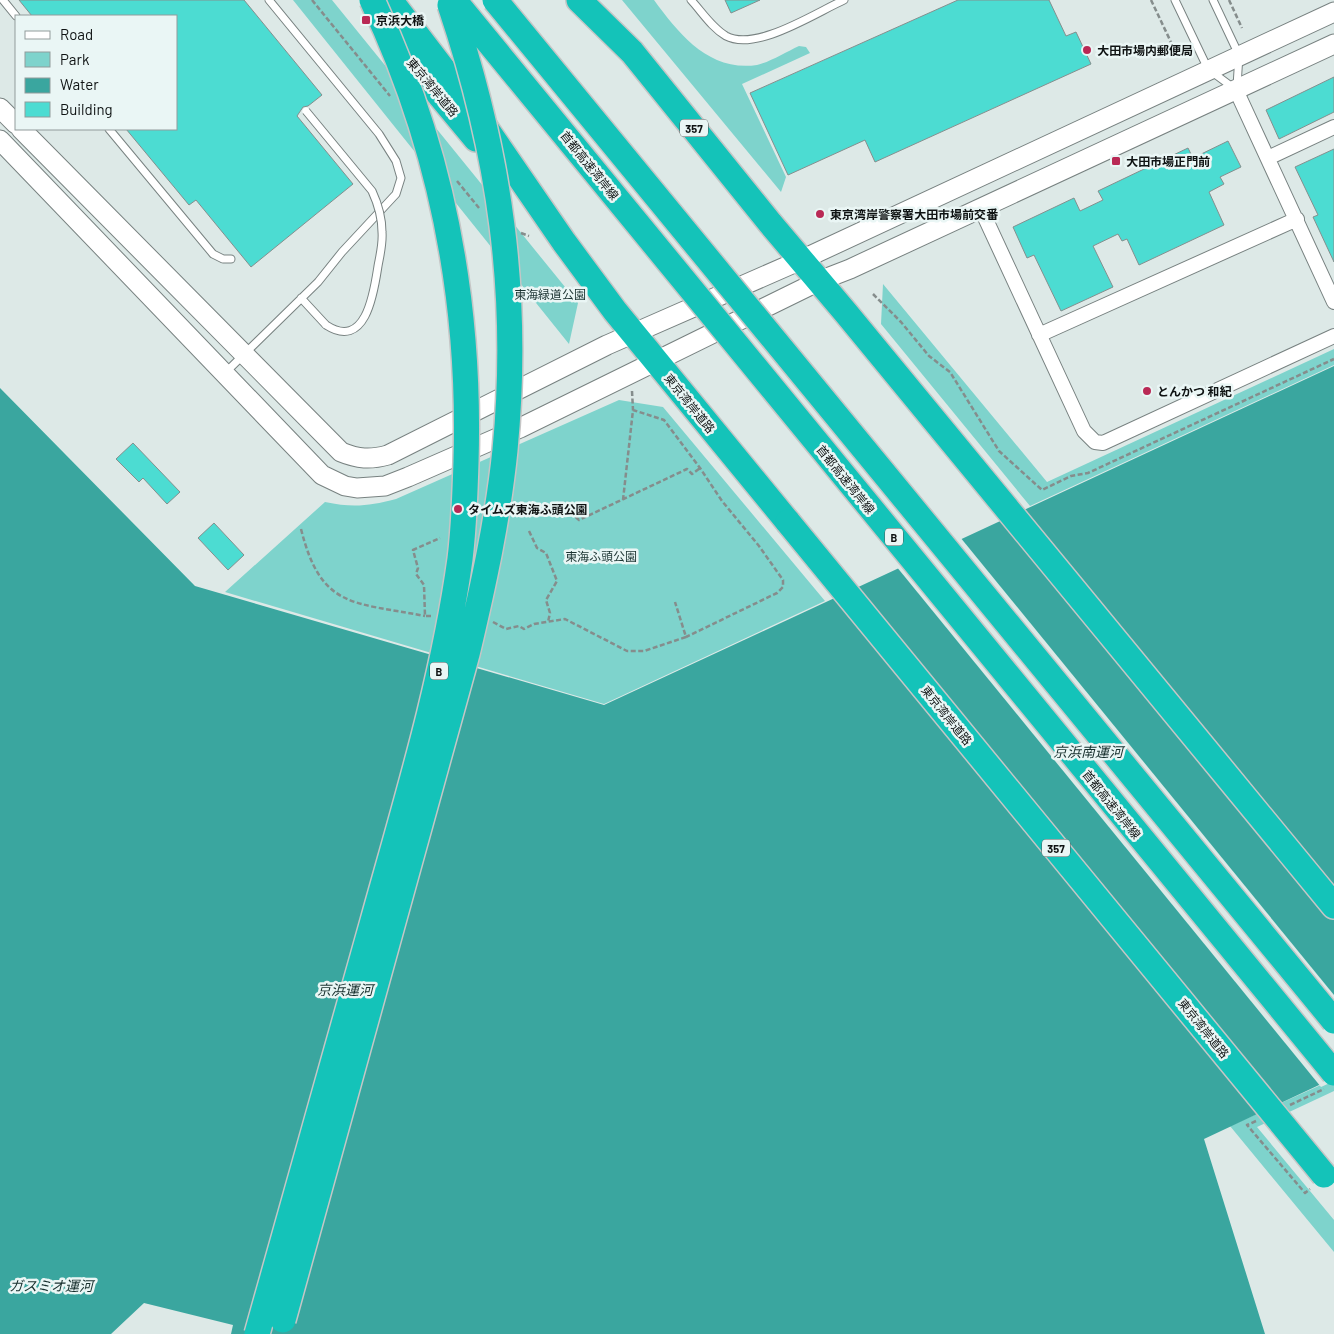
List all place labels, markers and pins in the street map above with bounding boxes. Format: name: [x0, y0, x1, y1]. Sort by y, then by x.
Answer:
place label: 京浜大橋: [376, 13, 425, 27]
marker: 京浜大橋: [360, 14, 372, 26]
place label: 大田市場内郵便局: [1097, 43, 1193, 57]
marker: 大田市場内郵便局: [1081, 44, 1093, 56]
place label: 大田市場正門前: [1126, 154, 1210, 168]
marker: 大田市場正門前: [1110, 155, 1122, 167]
place label: 東京湾岸警察署大田市場前交番: [830, 207, 999, 221]
marker: 東京湾岸警察署大田市場前交番: [814, 208, 826, 220]
place label: とんかつ 和紀: [1157, 384, 1232, 398]
marker: とんかつ 和紀: [1141, 385, 1153, 397]
place label: タイムズ東海ふ頭公園: [468, 502, 588, 516]
marker: タイムズ東海ふ頭公園: [452, 503, 464, 515]

